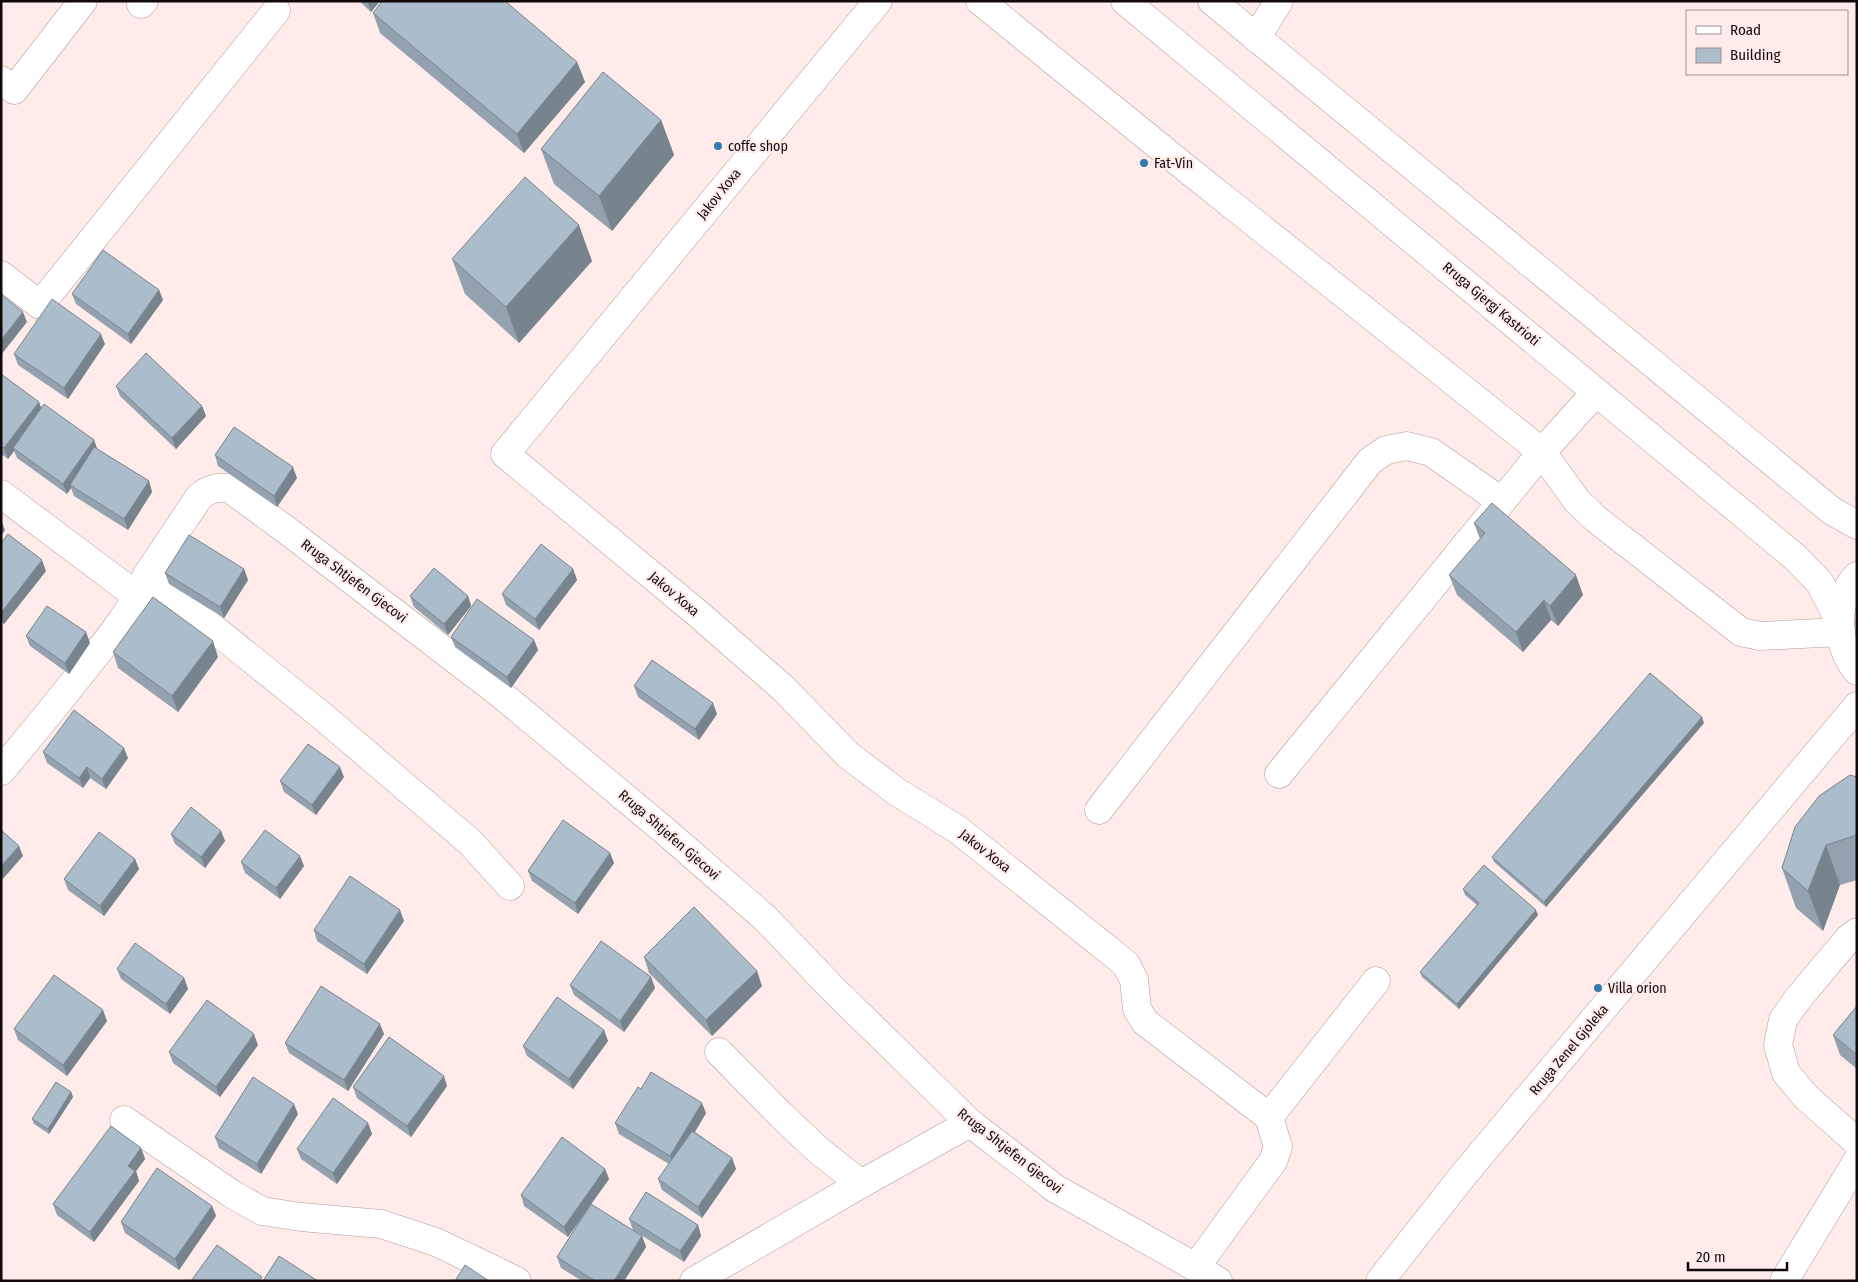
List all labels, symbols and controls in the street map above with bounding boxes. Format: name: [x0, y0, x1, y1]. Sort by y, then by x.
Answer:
legend: [1686, 10, 1848, 75]
text: Road: [1730, 21, 1761, 39]
text: Building: [1730, 46, 1781, 64]
place label: coffe shop: [728, 138, 788, 155]
marker: coffe shop: [712, 140, 724, 152]
place label: Fat-Vin: [1154, 155, 1193, 172]
marker: Fat-Vin: [1138, 157, 1150, 169]
street label: Jakov Xoxa: [693, 165, 745, 223]
street label: Rruga Gjergj Kastrioti: [1439, 258, 1543, 350]
street label: Rruga Shtjefen Gjecovi: [298, 536, 410, 626]
street label: Jakov Xoxa: [645, 568, 703, 620]
street label: Rruga Shtjefen Gjecovi: [615, 786, 723, 884]
street label: Jakov Xoxa: [956, 826, 1014, 876]
place label: Villa orion: [1608, 980, 1667, 997]
marker: Villa orion: [1592, 982, 1604, 994]
street label: Rruga Zenel Gjoleka: [1526, 1001, 1612, 1099]
street label: Rruga Shtjefen Gjecovi: [954, 1105, 1066, 1197]
scale bar: [1688, 1240, 1787, 1272]
text: 20 m: [1696, 1248, 1726, 1266]

